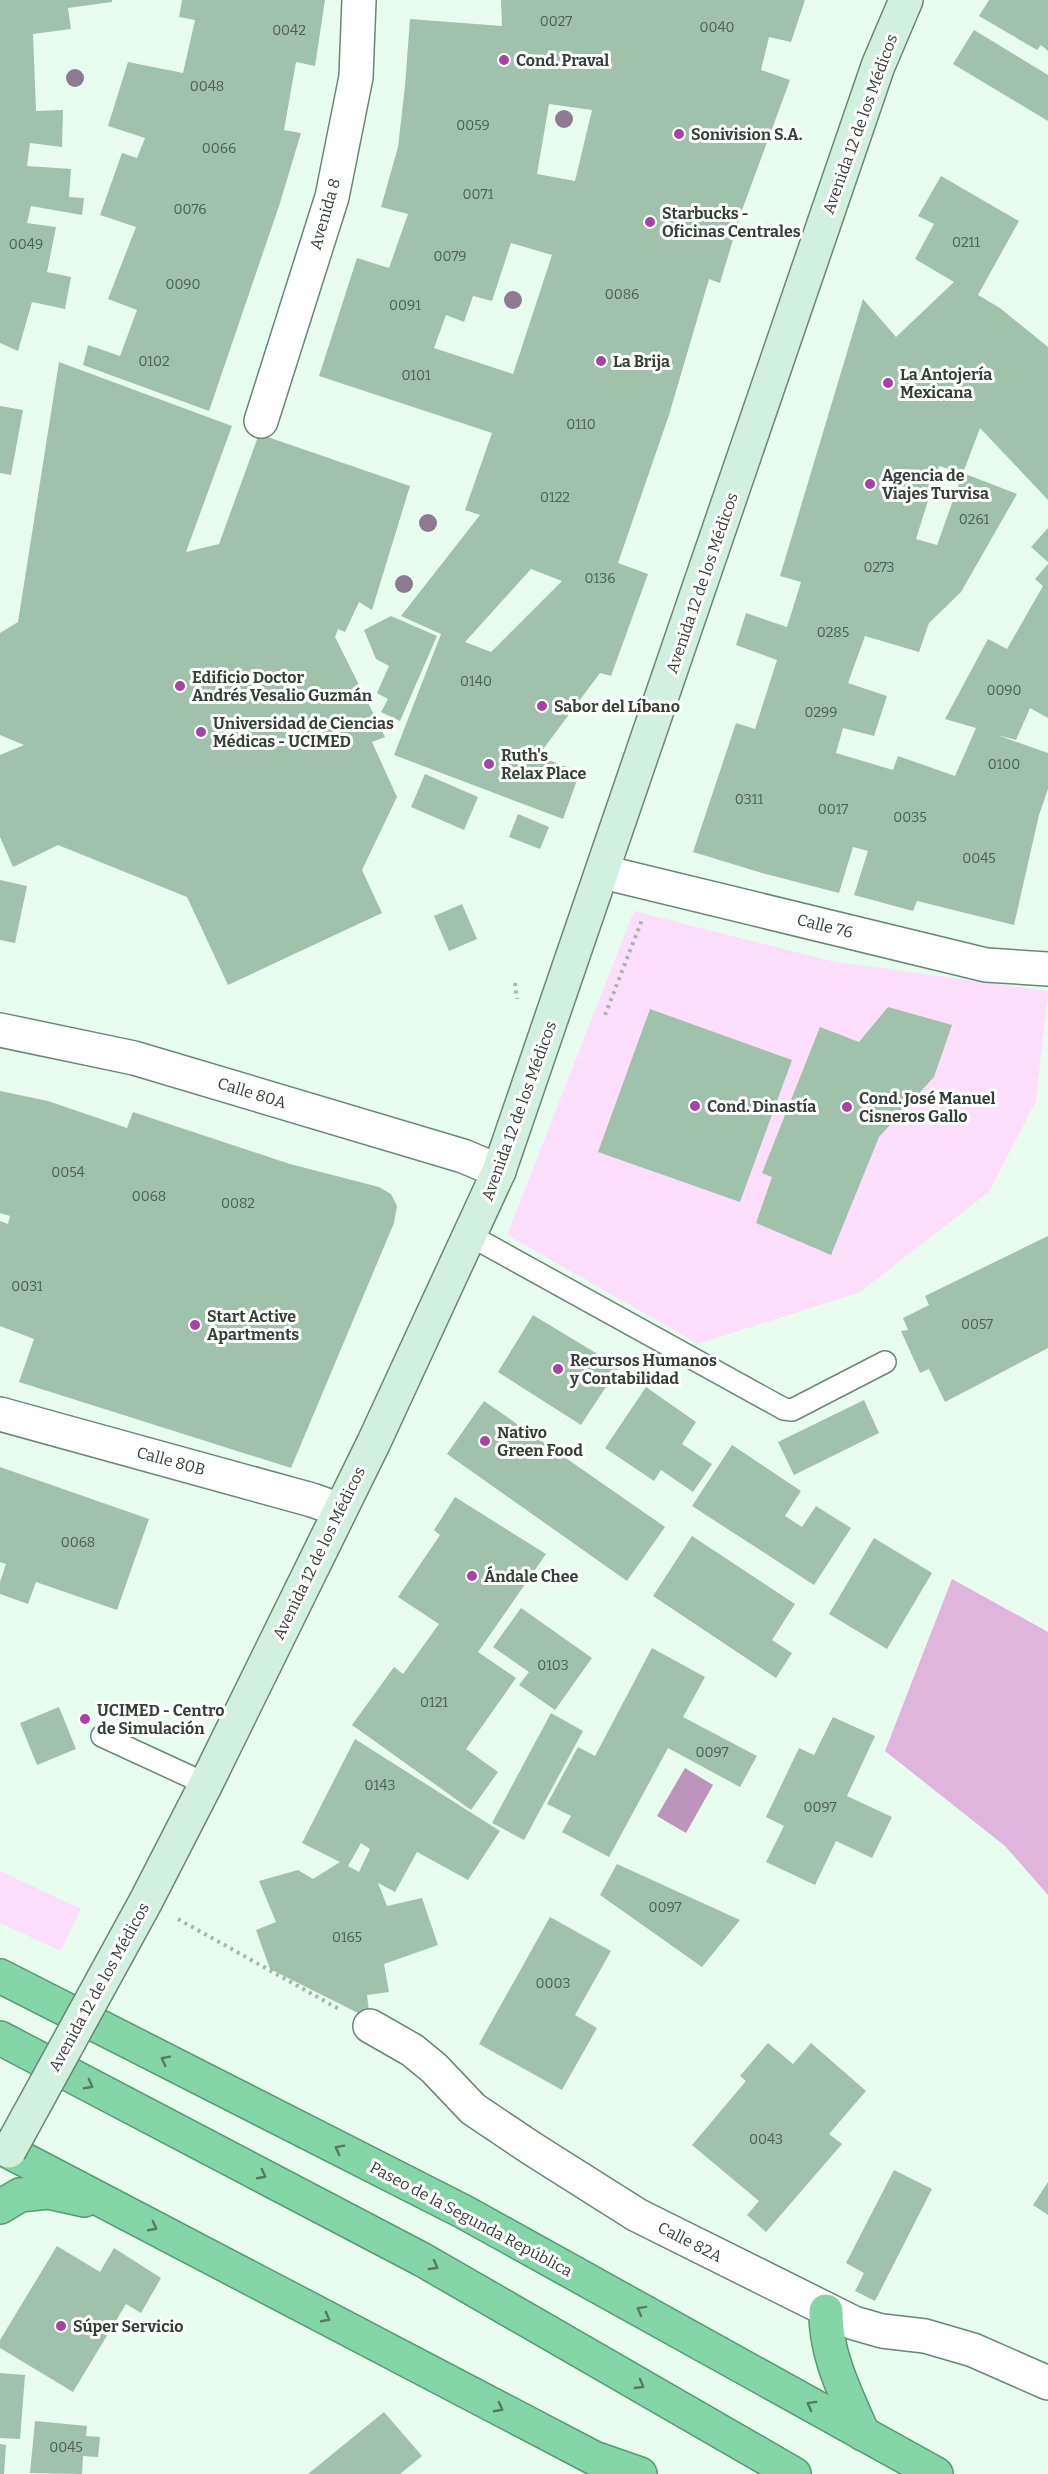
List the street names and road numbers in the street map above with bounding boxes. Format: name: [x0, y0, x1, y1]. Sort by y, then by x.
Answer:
street label: Avenida 12 de los Médicos: [819, 32, 901, 216]
street label: Avenida 8: [306, 176, 344, 252]
street label: Avenida 12 de los Médicos: [662, 490, 742, 676]
street label: Calle 76: [795, 910, 855, 942]
street label: Avenida 12 de los Médicos: [478, 1019, 560, 1203]
street label: Calle 80A: [215, 1074, 289, 1113]
street label: Calle 80B: [135, 1443, 207, 1479]
street label: Avenida 12 de los Médicos: [269, 1464, 369, 1642]
street label: Avenida 12 de los Médicos: [45, 1899, 153, 2075]
street label: Paseo de la Segunda República: [367, 2157, 576, 2281]
street label: Calle 82A: [655, 2218, 726, 2267]

